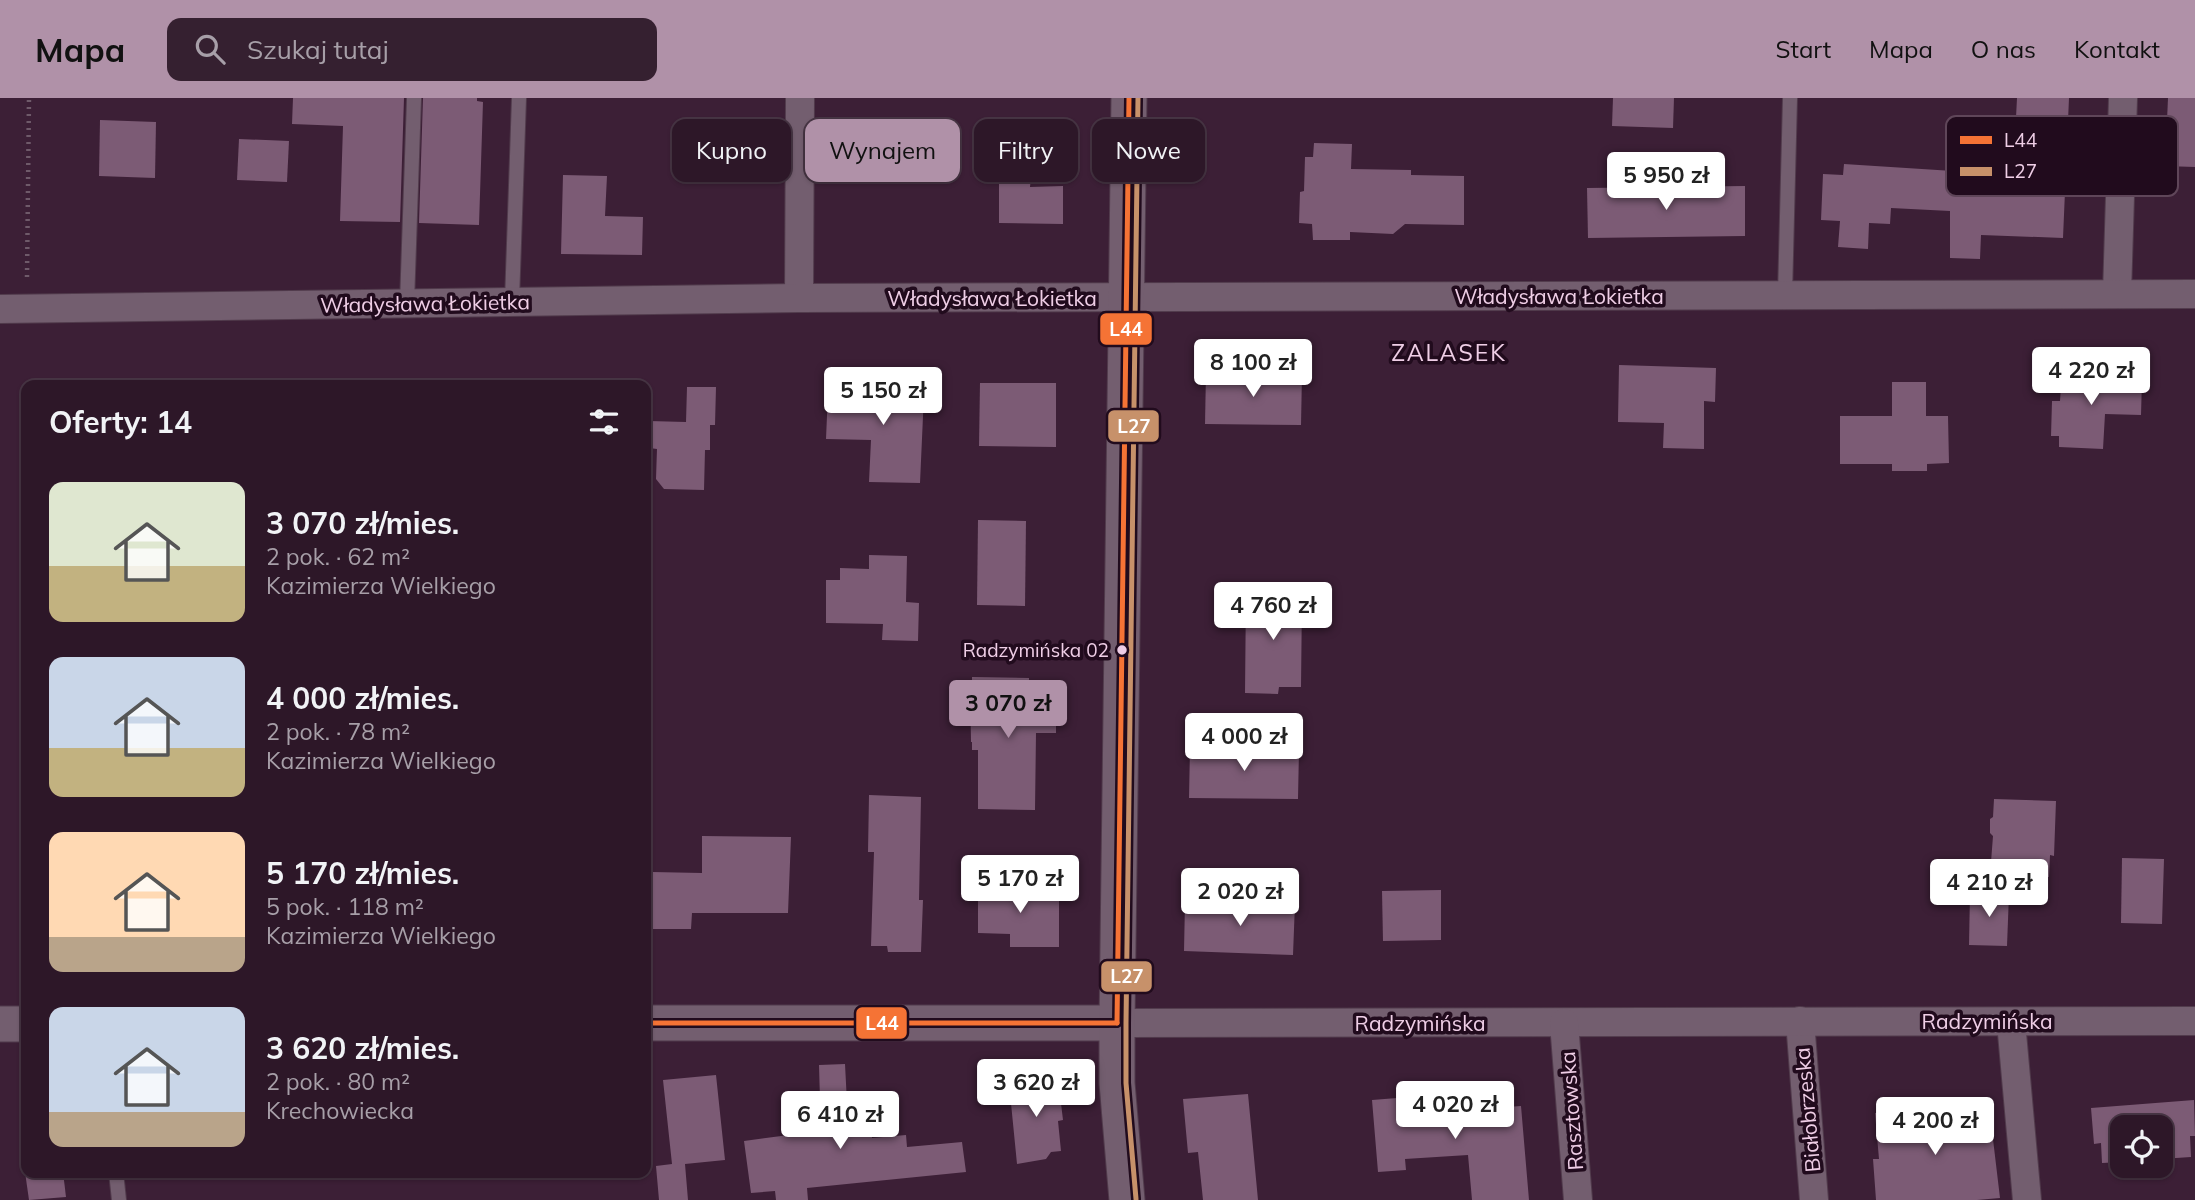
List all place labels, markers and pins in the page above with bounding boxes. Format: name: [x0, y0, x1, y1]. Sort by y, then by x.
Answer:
pin: 5 950 zł: [1594, 152, 1738, 212]
pin: 8 100 zł: [1181, 340, 1325, 399]
pin: 4 220 zł: [2019, 348, 2163, 407]
pin: 5 150 zł: [811, 368, 955, 427]
pin: 4 760 zł: [1201, 582, 1345, 642]
place label: Radzymińska 02: [963, 638, 1109, 662]
marker: Radzymińska 02: [1115, 643, 1129, 657]
pin: 3 070 zł: [936, 680, 1080, 740]
pin: 4 000 zł: [1172, 714, 1316, 773]
pin: 5 170 zł: [948, 856, 1092, 915]
pin: 4 210 zł: [1917, 860, 2061, 919]
pin: 2 020 zł: [1168, 868, 1312, 928]
pin: 3 620 zł: [964, 1060, 1108, 1119]
pin: 4 020 zł: [1383, 1082, 1527, 1141]
pin: 6 410 zł: [768, 1091, 912, 1151]
pin: 4 200 zł: [1863, 1098, 2007, 1157]

